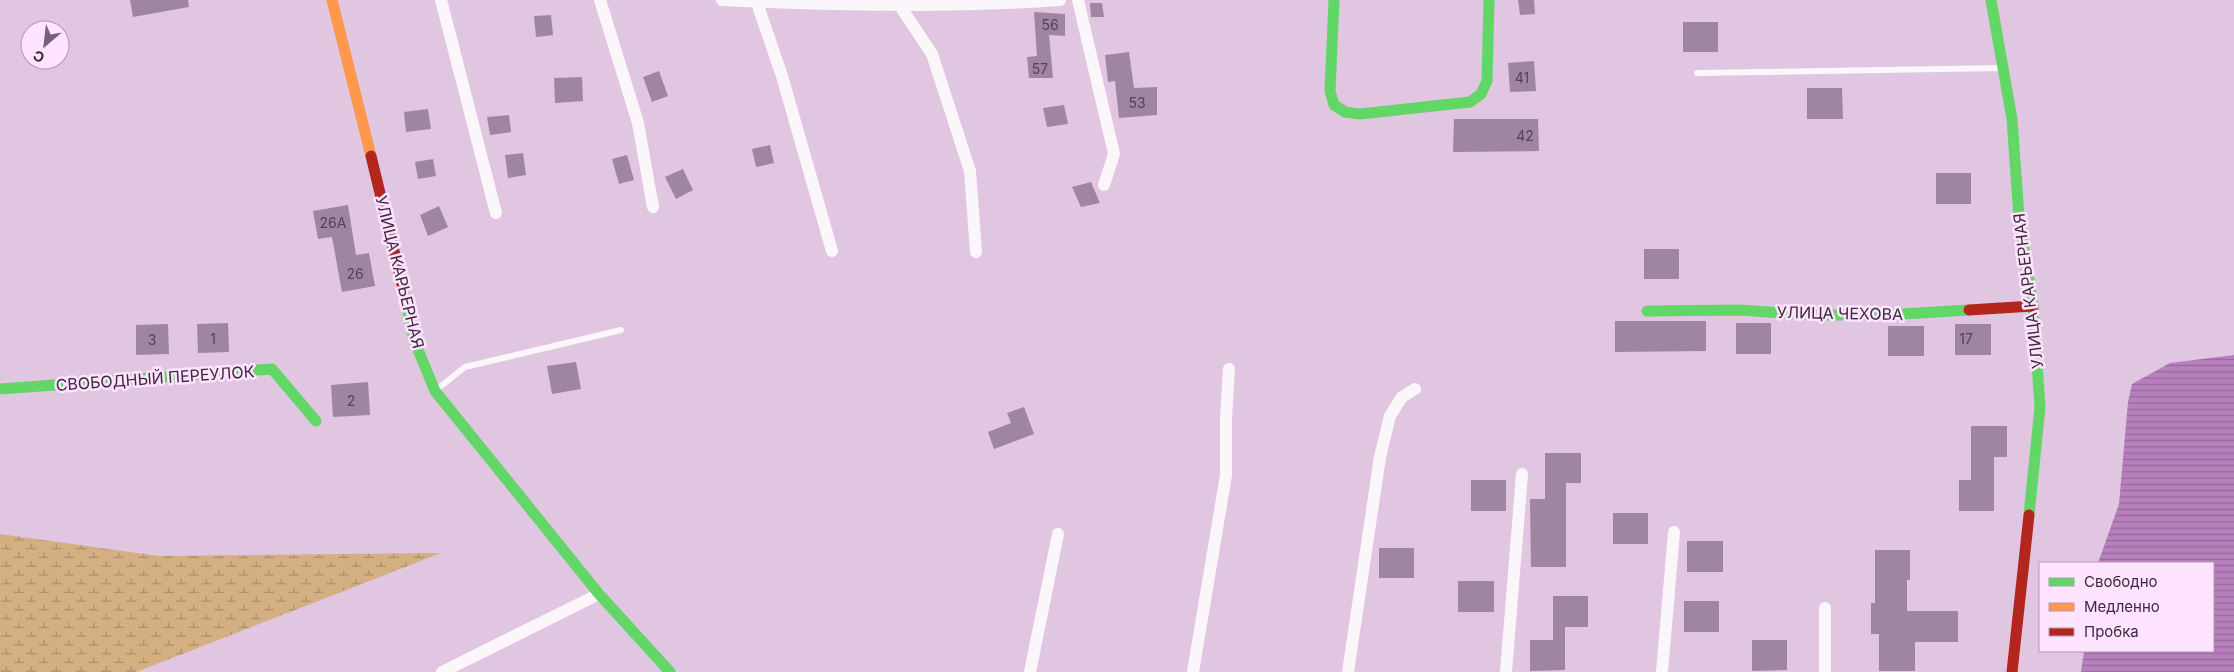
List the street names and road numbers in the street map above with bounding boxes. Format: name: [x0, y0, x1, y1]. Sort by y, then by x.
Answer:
street label: УЛИЦА КАРЬЕРНАЯ: [371, 194, 429, 350]
street label: УЛИЦА КАРЬЕРНАЯ: [2009, 212, 2047, 370]
street label: УЛИЦА ЧЕХОВА: [1777, 302, 1903, 324]
street label: СВОБОДНЫЙ ПЕРЕУЛОК: [55, 361, 255, 395]

